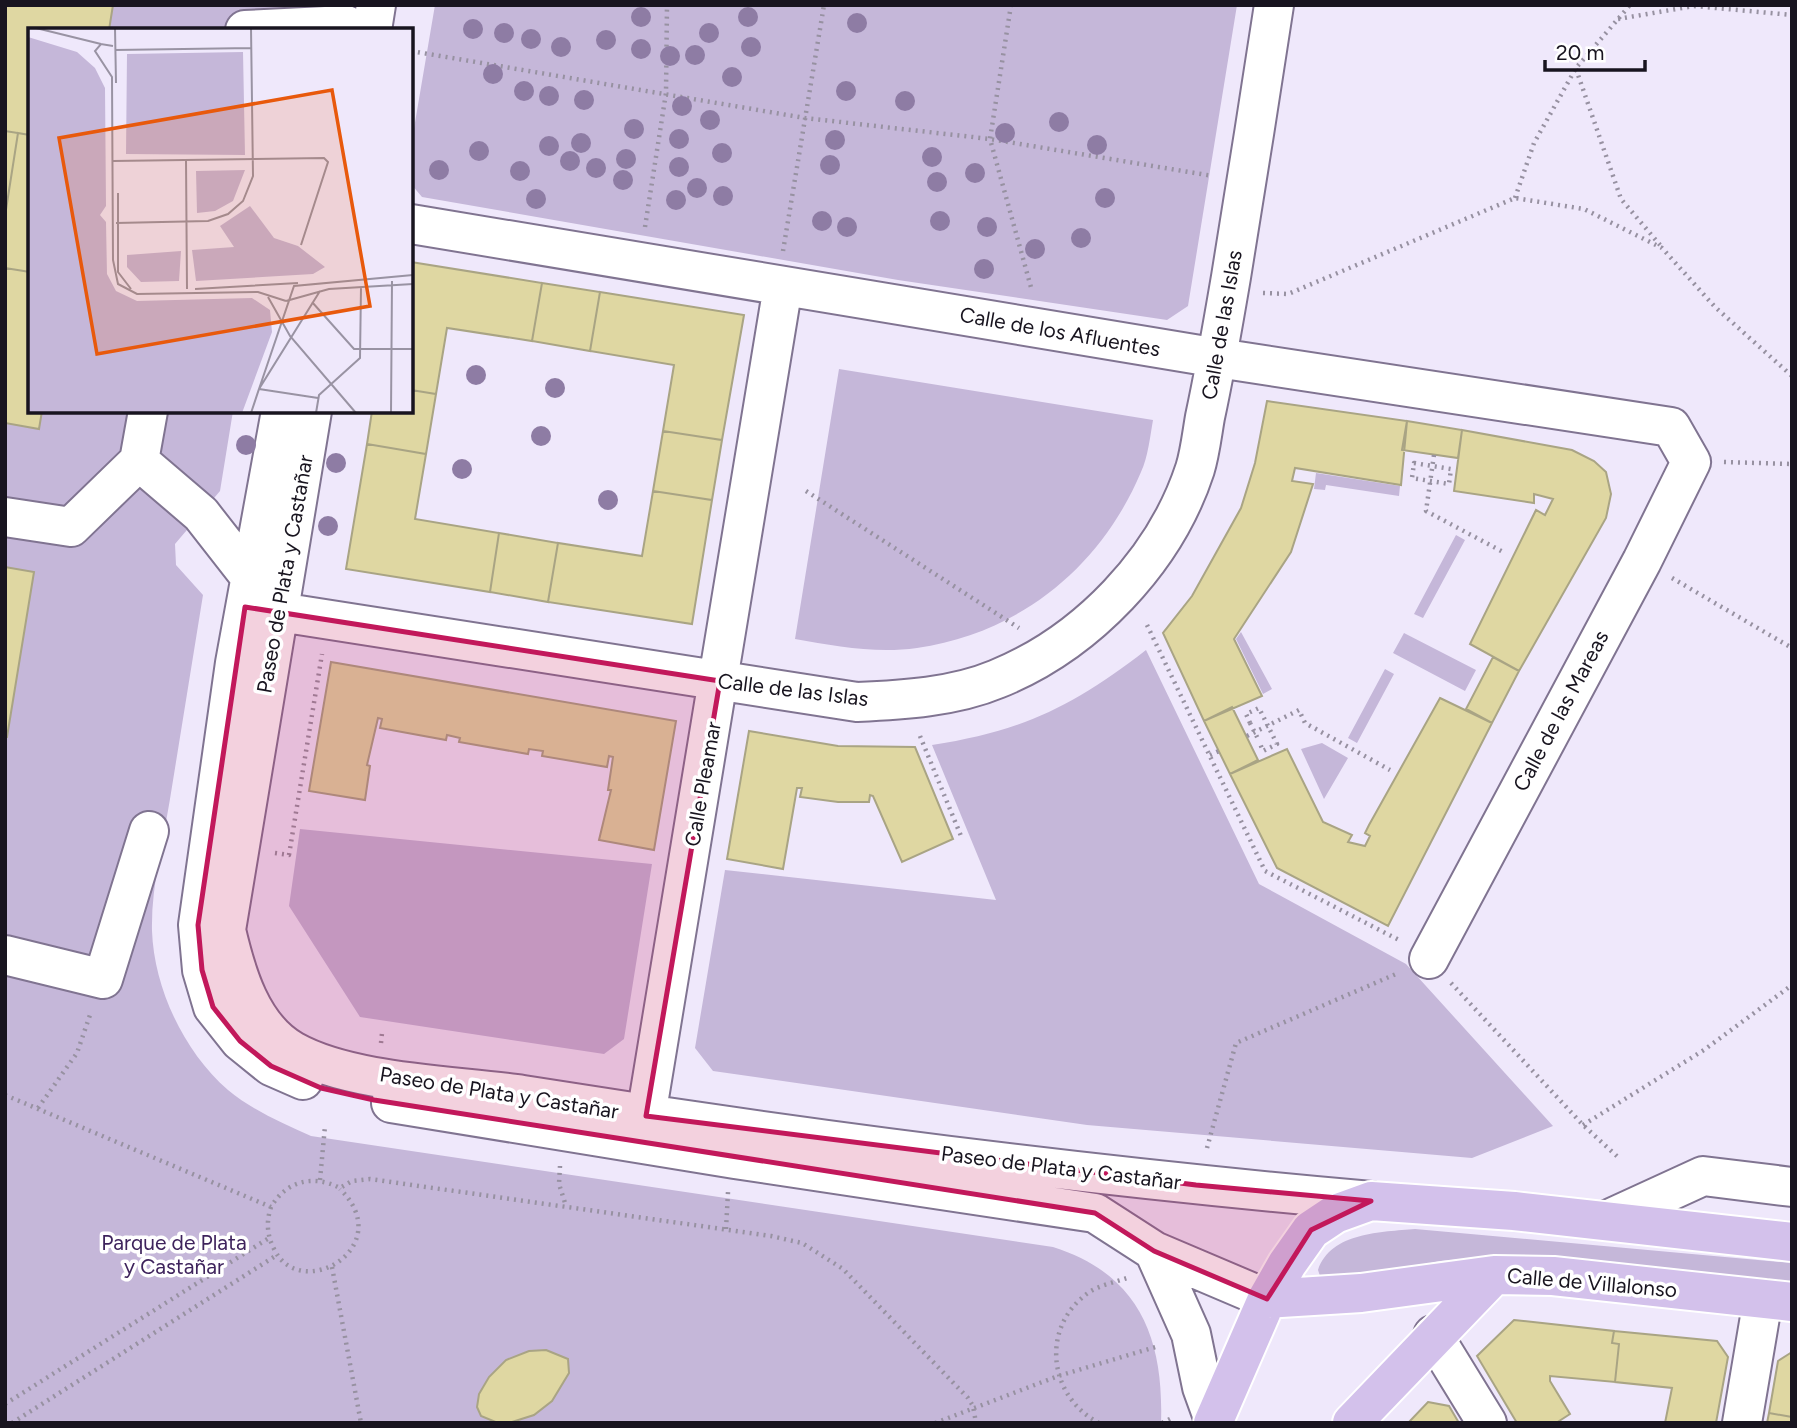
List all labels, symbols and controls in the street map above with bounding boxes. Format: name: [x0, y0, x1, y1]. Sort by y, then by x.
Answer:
inset map: [28, 28, 413, 413]
scale bar: [1545, 28, 1645, 72]
text: 20 m: [1556, 40, 1604, 65]
street label: Calle de las Islas: [1196, 248, 1247, 402]
street label: Calle de los Afluentes: [958, 302, 1162, 361]
street label: Paseo de Plata y Castañar: [251, 453, 318, 695]
street label: Calle de las Mareas: [1508, 626, 1614, 795]
street label: Calle de las Islas: [716, 668, 870, 711]
street label: Calle Pleamar: [679, 720, 726, 848]
street label: Paseo de Plata y Castañar: [378, 1061, 620, 1124]
street label: Paseo de Plata y Castañar: [940, 1140, 1182, 1195]
park label: Parque de Plata y Castañar: [101, 1230, 247, 1279]
street label: Calle de Villalonso: [1506, 1263, 1678, 1302]

